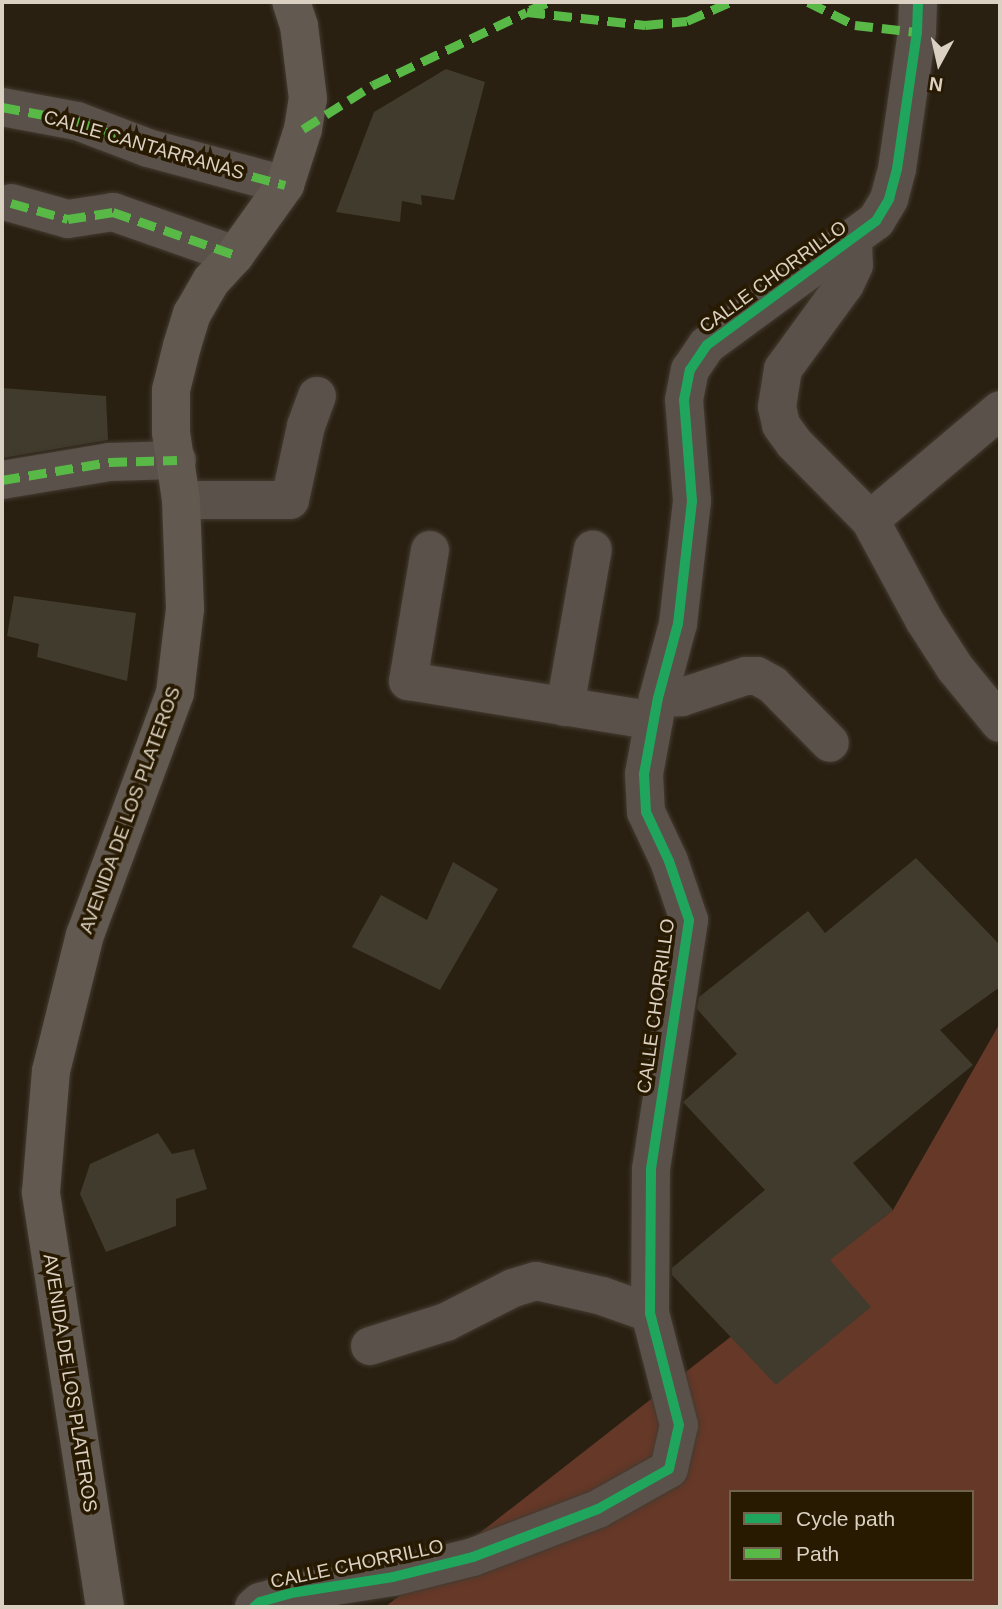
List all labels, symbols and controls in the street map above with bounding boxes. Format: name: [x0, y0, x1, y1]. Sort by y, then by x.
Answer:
north arrow: [904, 28, 974, 98]
text: N: [928, 73, 944, 96]
street label: CALLE CANTARRANAS: [41, 105, 247, 185]
street label: CALLE CHORRILLO: [695, 216, 851, 338]
street label: AVENIDA DE LOS PLATEROS: [74, 683, 186, 937]
street label: CALLE CHORRILLO: [632, 917, 680, 1095]
street label: AVENIDA DE LOS PLATEROS: [38, 1252, 102, 1514]
legend: [729, 1490, 974, 1581]
text: Cycle path: [796, 1507, 895, 1530]
street label: CALLE CHORRILLO: [268, 1535, 446, 1593]
text: Path: [796, 1542, 839, 1565]

